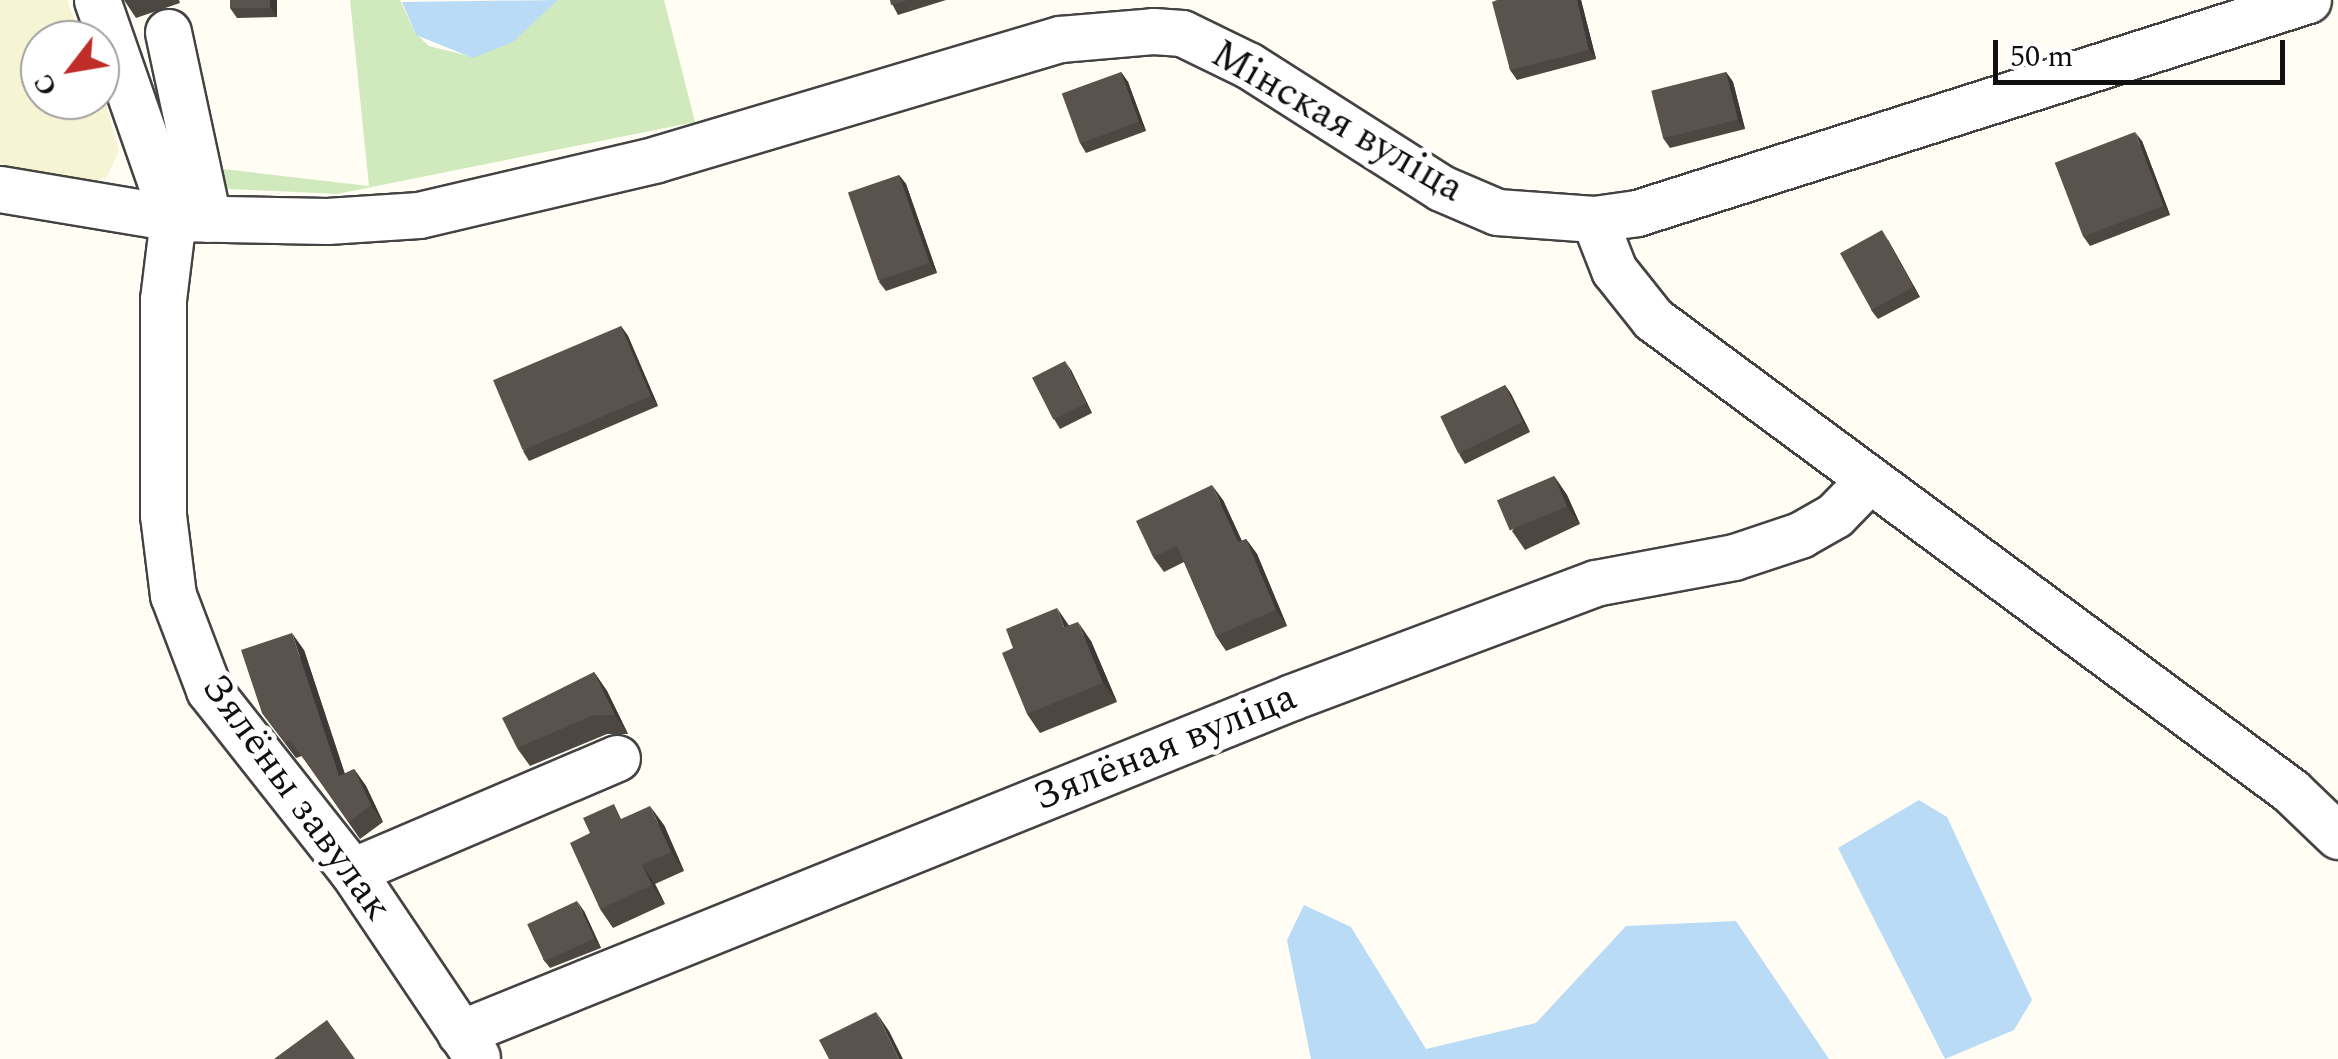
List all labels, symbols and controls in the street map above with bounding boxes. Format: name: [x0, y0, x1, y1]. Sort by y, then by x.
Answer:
north arrow: [20, 20, 120, 120]
scale bar: [1998, 20, 2290, 82]
street label: Мінская вуліца: [1202, 30, 1472, 214]
text: 50 m: [2010, 34, 2073, 80]
text: С: [22, 65, 69, 104]
street label: Зялёны завулак: [191, 666, 401, 930]
street label: Зялёная вуліца: [1027, 673, 1303, 823]

